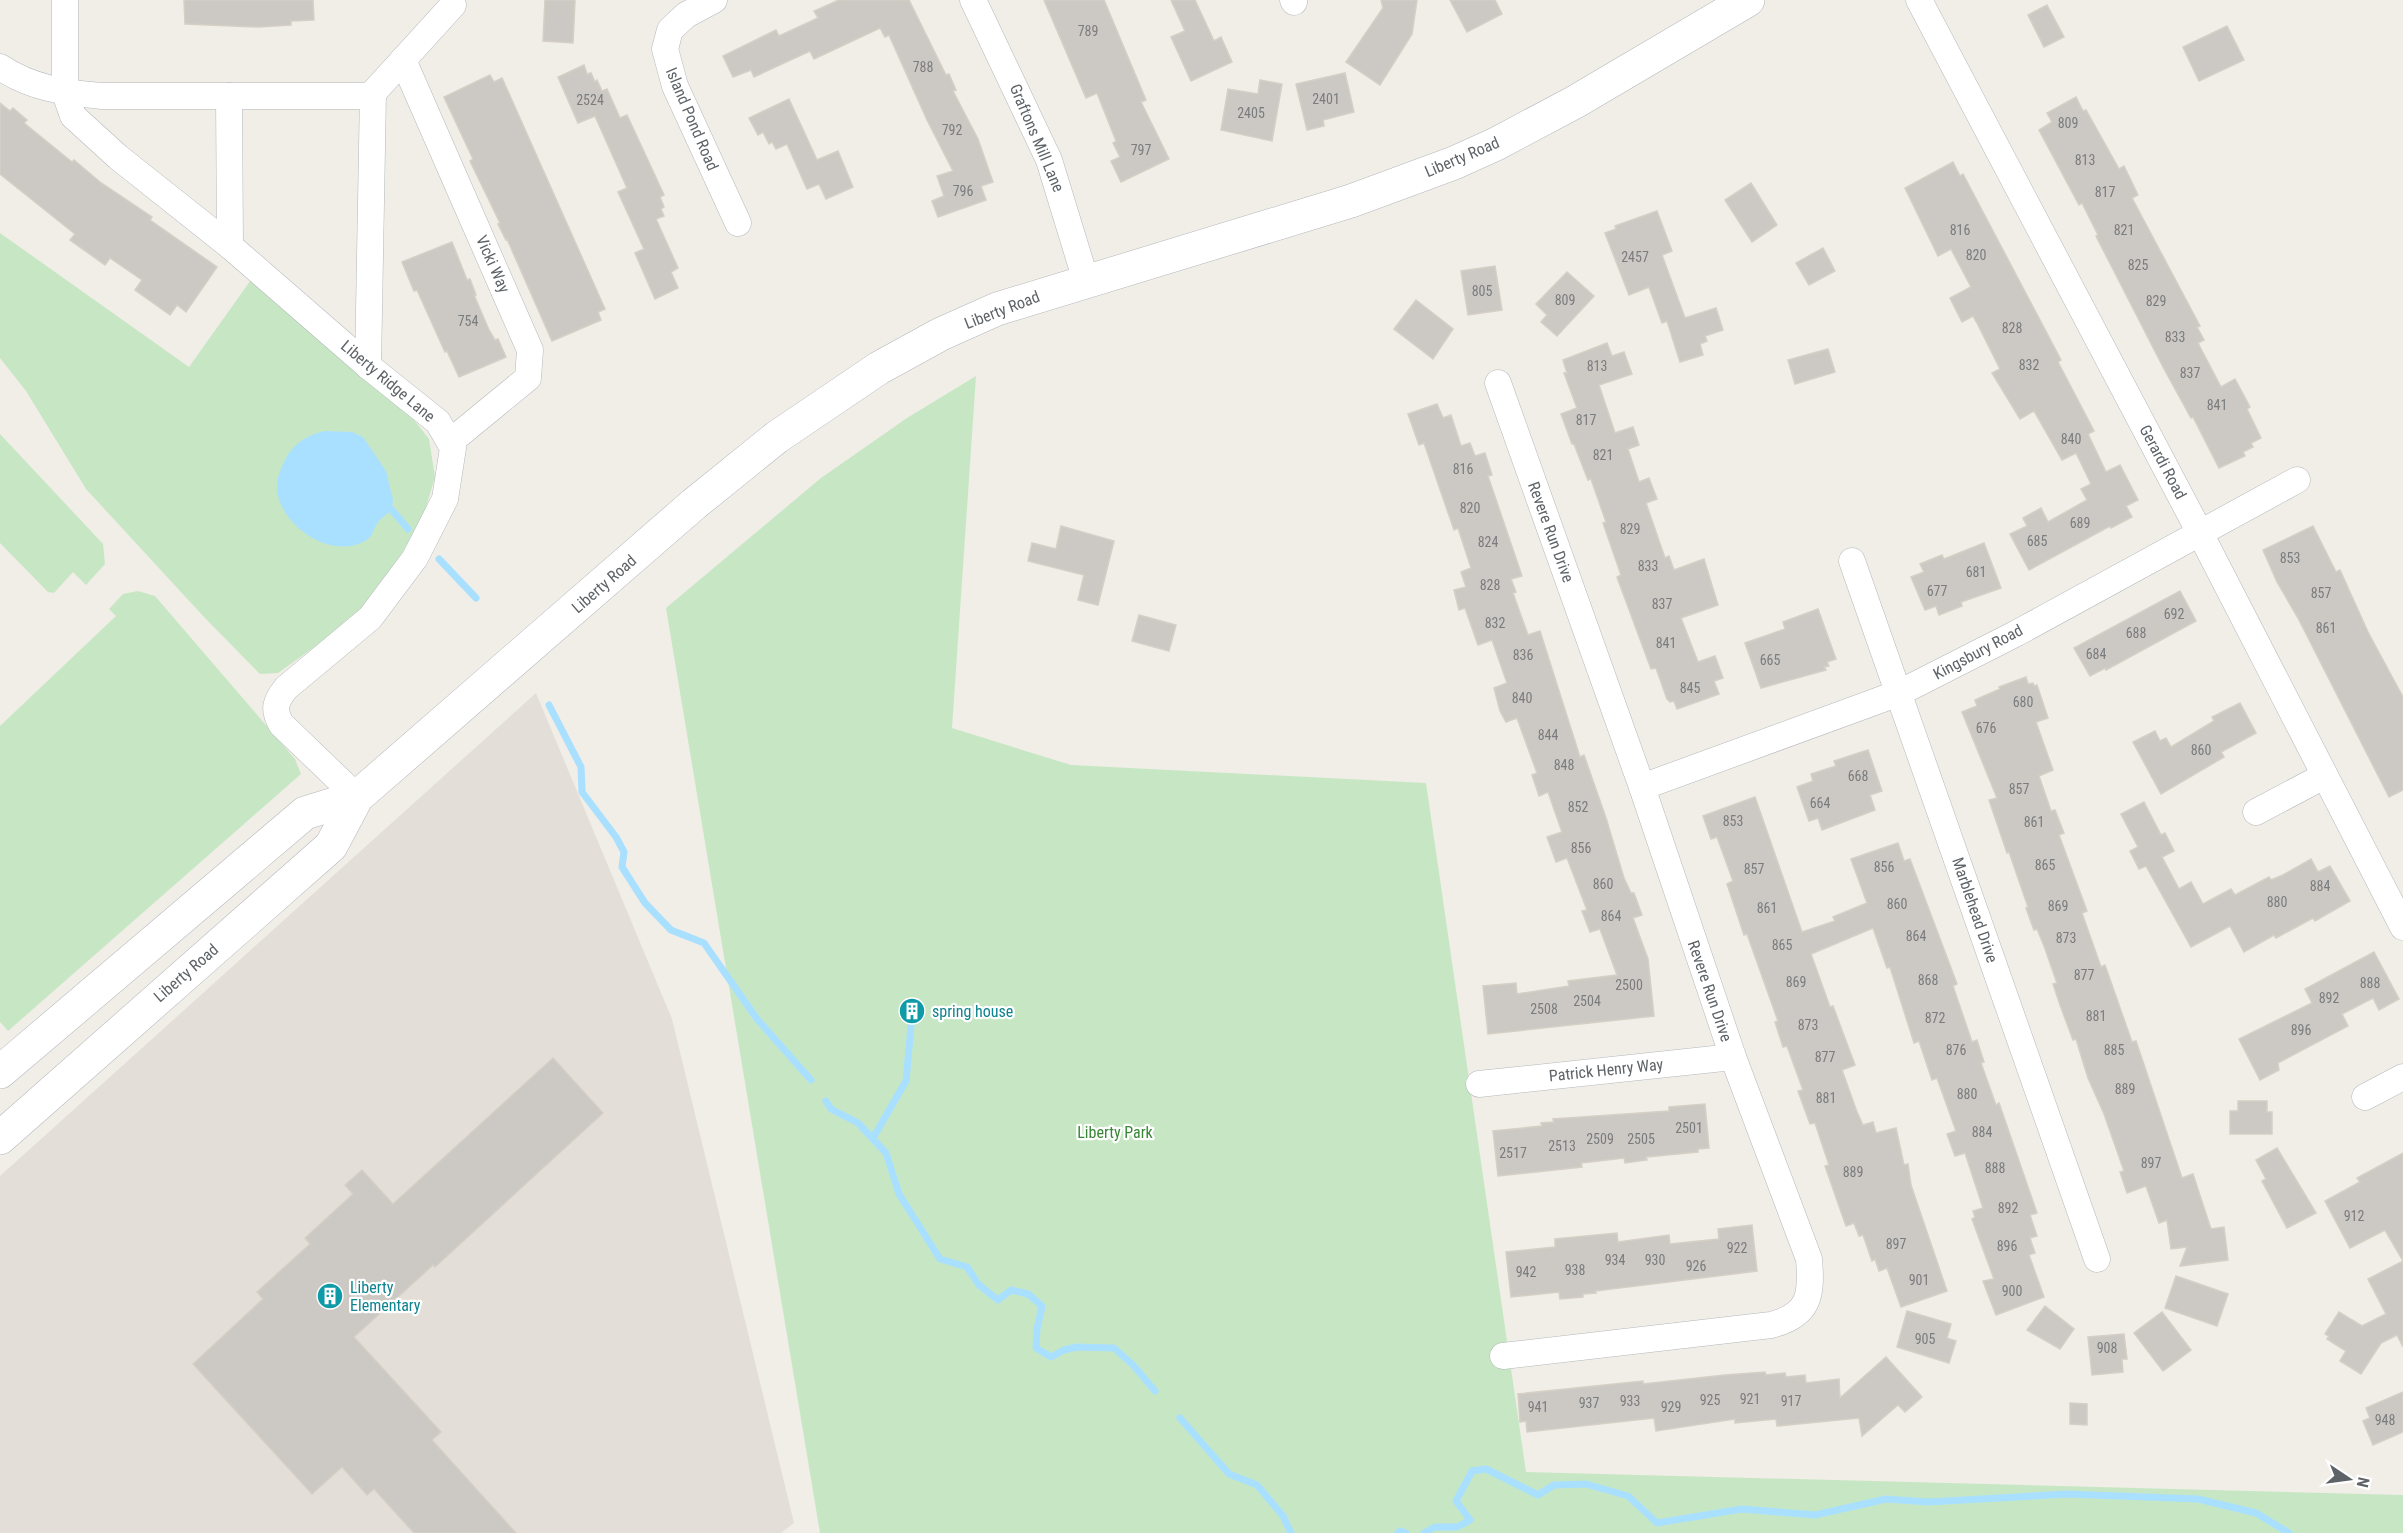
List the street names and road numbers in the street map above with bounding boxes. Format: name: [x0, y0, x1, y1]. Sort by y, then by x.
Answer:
street label: Island Pond Road: [662, 65, 722, 173]
street label: Graftons Mill Lane: [1006, 81, 1068, 195]
street label: Liberty Road: [1422, 133, 1502, 181]
street label: Vicki Way: [472, 232, 514, 296]
street label: Liberty Road: [962, 287, 1042, 333]
street label: Liberty Ridge Lane: [337, 336, 439, 426]
street label: Gerardi Road: [2136, 422, 2190, 502]
street label: Revere Run Drive: [1524, 479, 1578, 585]
street label: Liberty Road: [568, 551, 640, 617]
street label: Kingsbury Road: [1930, 621, 2026, 683]
street label: Marblehead Drive: [1948, 855, 2002, 965]
street label: Revere Run Drive: [1684, 938, 1736, 1044]
street label: Liberty Road: [150, 940, 222, 1006]
street label: Patrick Henry Way: [1548, 1055, 1664, 1085]

